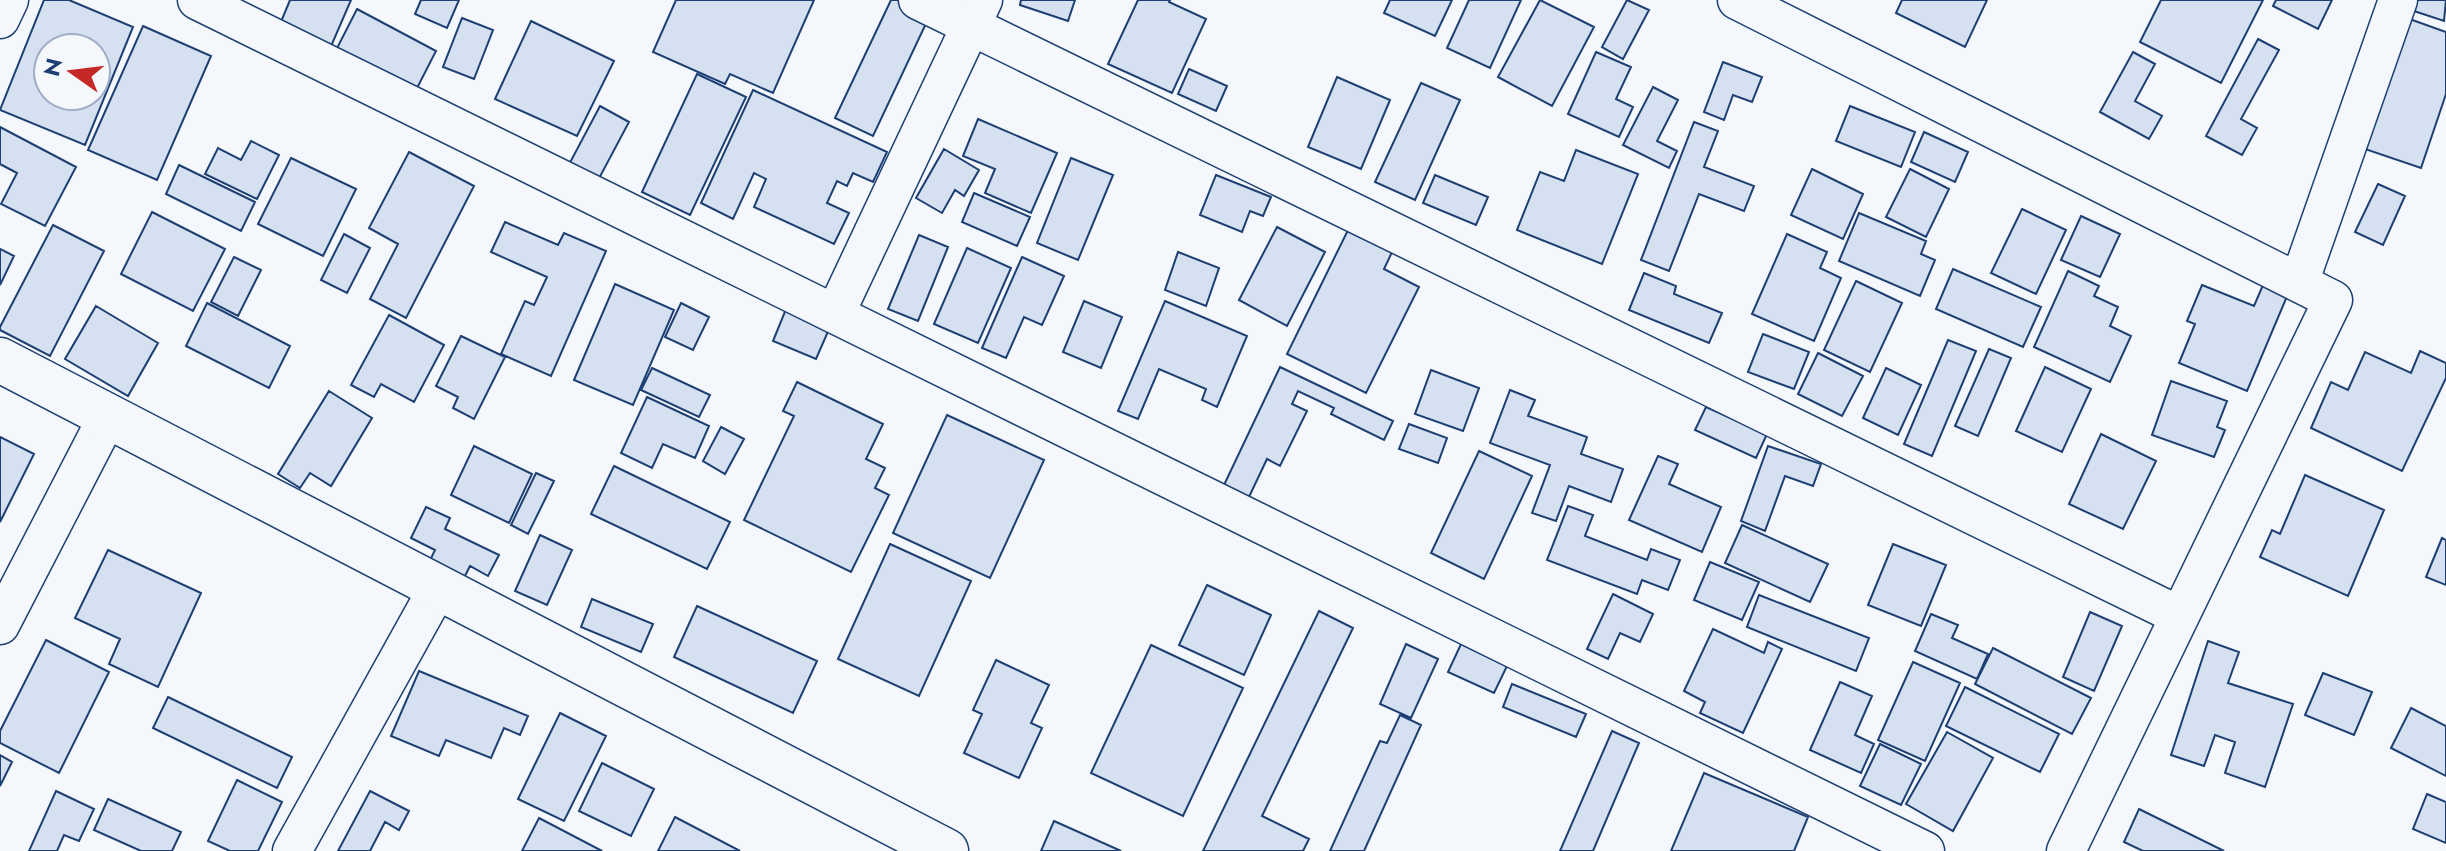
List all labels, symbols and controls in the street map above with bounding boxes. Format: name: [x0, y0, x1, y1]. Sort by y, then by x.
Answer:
north arrow: [32, 32, 112, 112]
text: N: [35, 55, 70, 80]

